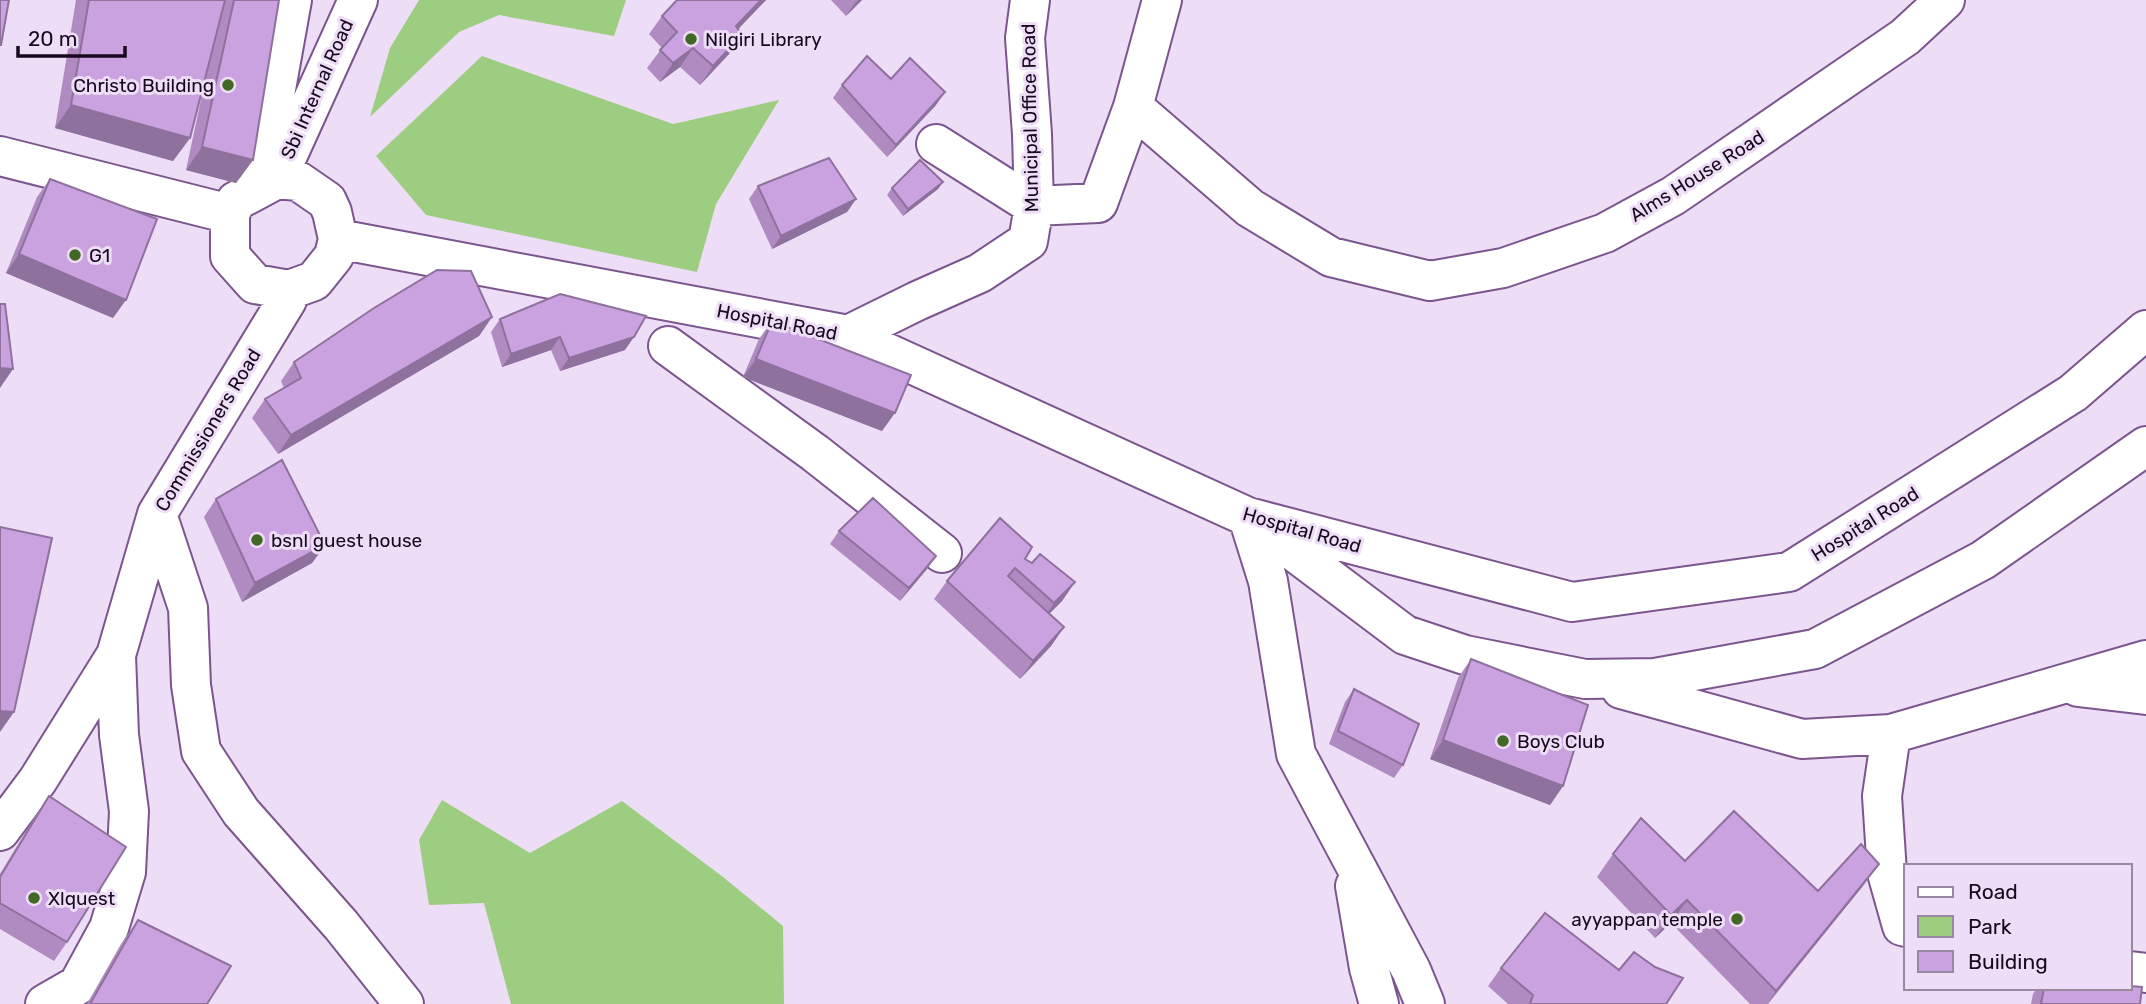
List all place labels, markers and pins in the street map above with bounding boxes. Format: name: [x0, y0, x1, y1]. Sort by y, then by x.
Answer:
place label: Nilgiri Library: [705, 28, 822, 51]
marker: Nilgiri Library: [683, 31, 699, 47]
place label: Christo Building: [73, 74, 214, 97]
marker: Christo Building: [220, 77, 236, 93]
place label: G1: [89, 244, 110, 267]
marker: G1: [67, 247, 83, 263]
place label: bsnl guest house: [271, 529, 422, 552]
marker: bsnl guest house: [249, 532, 265, 548]
place label: Boys Club: [1517, 730, 1605, 753]
marker: Boys Club: [1495, 733, 1511, 749]
place label: Xlquest: [48, 887, 116, 910]
marker: Xlquest: [26, 890, 42, 906]
place label: ayyappan temple: [1571, 908, 1723, 931]
marker: ayyappan temple: [1729, 911, 1745, 927]

